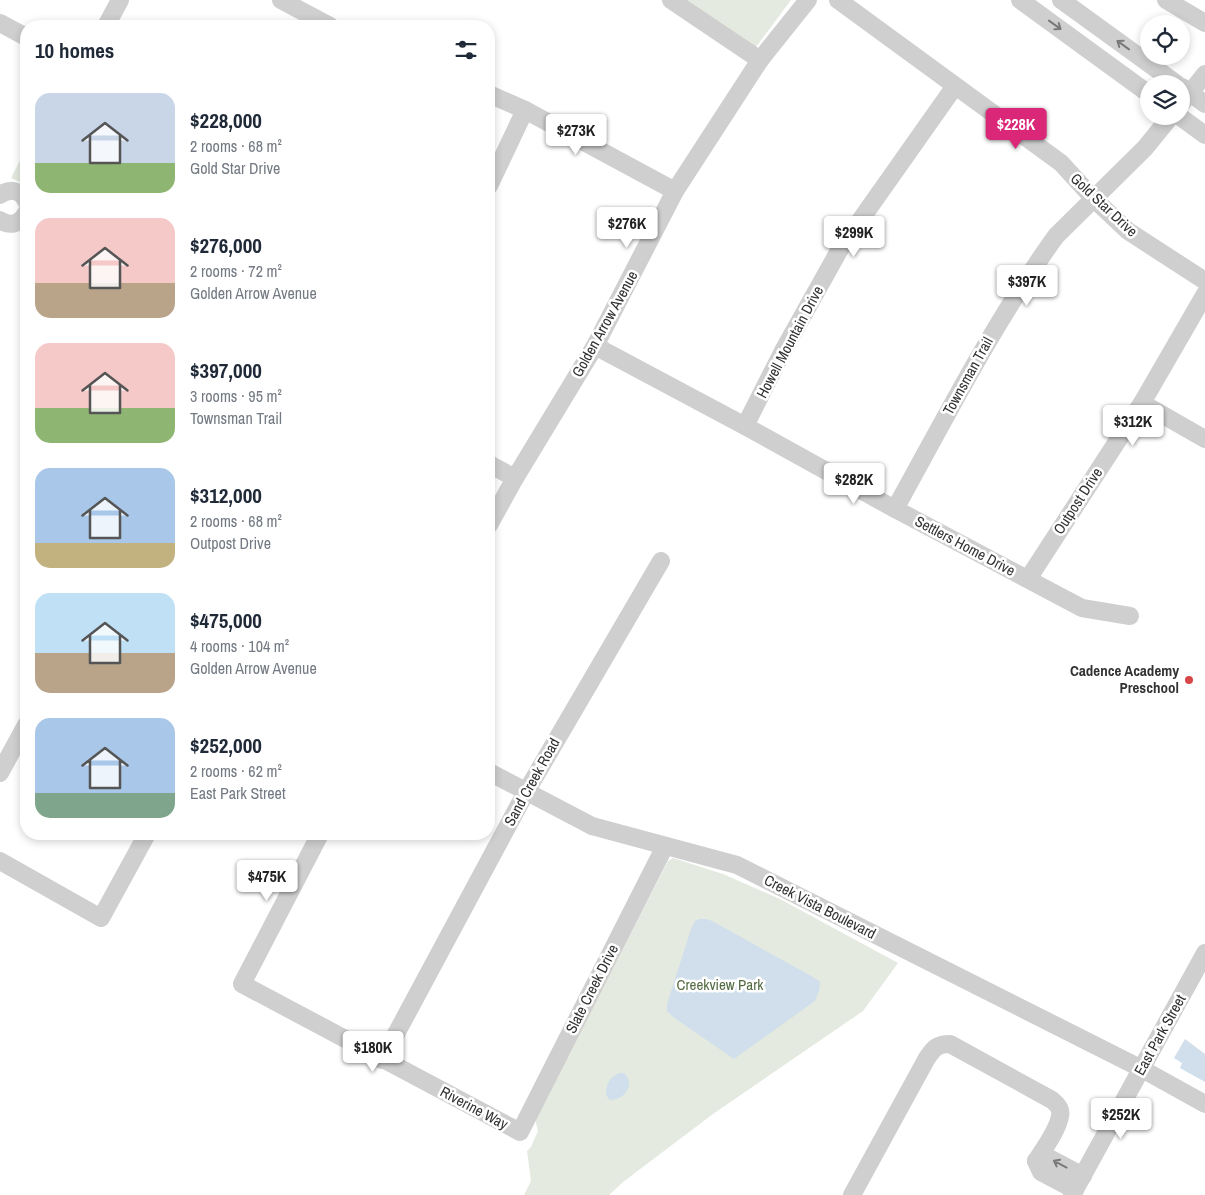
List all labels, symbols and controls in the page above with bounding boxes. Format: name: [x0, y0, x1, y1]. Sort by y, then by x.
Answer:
map controls: [1140, 15, 1190, 125]
button: locate: [1140, 15, 1190, 65]
one-way arrow: [1048, 20, 1062, 30]
text: 10 homes: [35, 36, 114, 65]
icon: filters: [452, 36, 480, 64]
one-way arrow: [1116, 40, 1130, 50]
button: layers: [1140, 75, 1190, 125]
text: $228,000: [190, 106, 262, 135]
pin: $228K: [981, 108, 1051, 150]
icon: home: [75, 113, 135, 173]
text: $228K: [997, 113, 1035, 135]
pin: $273K: [541, 114, 611, 156]
text: $273K: [557, 119, 595, 141]
text: 2 rooms · 68 m²: [190, 135, 282, 157]
text: Gold Star Drive: [190, 157, 280, 179]
street label: Gold Star Drive: [1066, 168, 1143, 241]
pin: $276K: [592, 206, 662, 249]
text: $276K: [608, 212, 646, 234]
pin: $299K: [819, 216, 889, 258]
text: $299K: [835, 221, 873, 243]
text: $276,000: [190, 231, 262, 260]
icon: home: [75, 238, 135, 298]
text: 2 rooms · 72 m²: [190, 260, 282, 282]
pin: $397K: [992, 264, 1062, 307]
street label: Golden Arrow Avenue: [567, 267, 643, 381]
text: $397K: [1008, 270, 1046, 292]
text: Golden Arrow Avenue: [190, 282, 317, 304]
street label: Howell Mountain Drive: [751, 282, 828, 402]
street label: Townsman Trail: [937, 333, 998, 419]
text: $397,000: [190, 356, 262, 385]
icon: home: [75, 363, 135, 423]
text: 3 rooms · 95 m²: [190, 385, 282, 407]
pin: $312K: [1098, 404, 1168, 447]
text: Townsman Trail: [190, 407, 282, 429]
text: $312K: [1114, 410, 1152, 432]
pin: $282K: [819, 462, 889, 505]
street label: Outpost Drive: [1048, 463, 1107, 538]
text: $282K: [835, 468, 873, 490]
text: $312,000: [190, 481, 262, 510]
icon: home: [75, 488, 135, 548]
text: 2 rooms · 68 m²: [190, 510, 282, 532]
street label: Settlers Home Drive: [911, 510, 1019, 581]
text: Outpost Drive: [190, 532, 271, 554]
text: $475,000: [190, 606, 262, 635]
icon: home: [75, 613, 135, 673]
text: 4 rooms · 104 m²: [190, 635, 289, 657]
text: Golden Arrow Avenue: [190, 657, 317, 679]
place label: Cadence Academy Preschool: [1070, 660, 1179, 698]
marker: Cadence Academy Preschool: [1183, 674, 1195, 686]
text: $252,000: [190, 731, 262, 760]
street label: Sand Creek Road: [499, 734, 564, 830]
icon: home: [75, 738, 135, 798]
text: 2 rooms · 62 m²: [190, 760, 282, 782]
text: East Park Street: [190, 782, 286, 804]
pin: $475K: [232, 860, 302, 902]
text: $475K: [248, 865, 286, 887]
street label: Creek Vista Boulevard: [761, 869, 880, 944]
street label: Slate Creek Drive: [560, 941, 623, 1037]
park label: Creekview Park: [677, 974, 764, 995]
street label: East Park Street: [1129, 990, 1191, 1079]
pin: $180K: [338, 1030, 408, 1073]
text: $180K: [354, 1036, 392, 1058]
street label: Riverine Way: [437, 1081, 513, 1135]
pin: $252K: [1086, 1098, 1156, 1140]
text: $252K: [1102, 1103, 1140, 1125]
one-way arrow: [1052, 1159, 1067, 1169]

